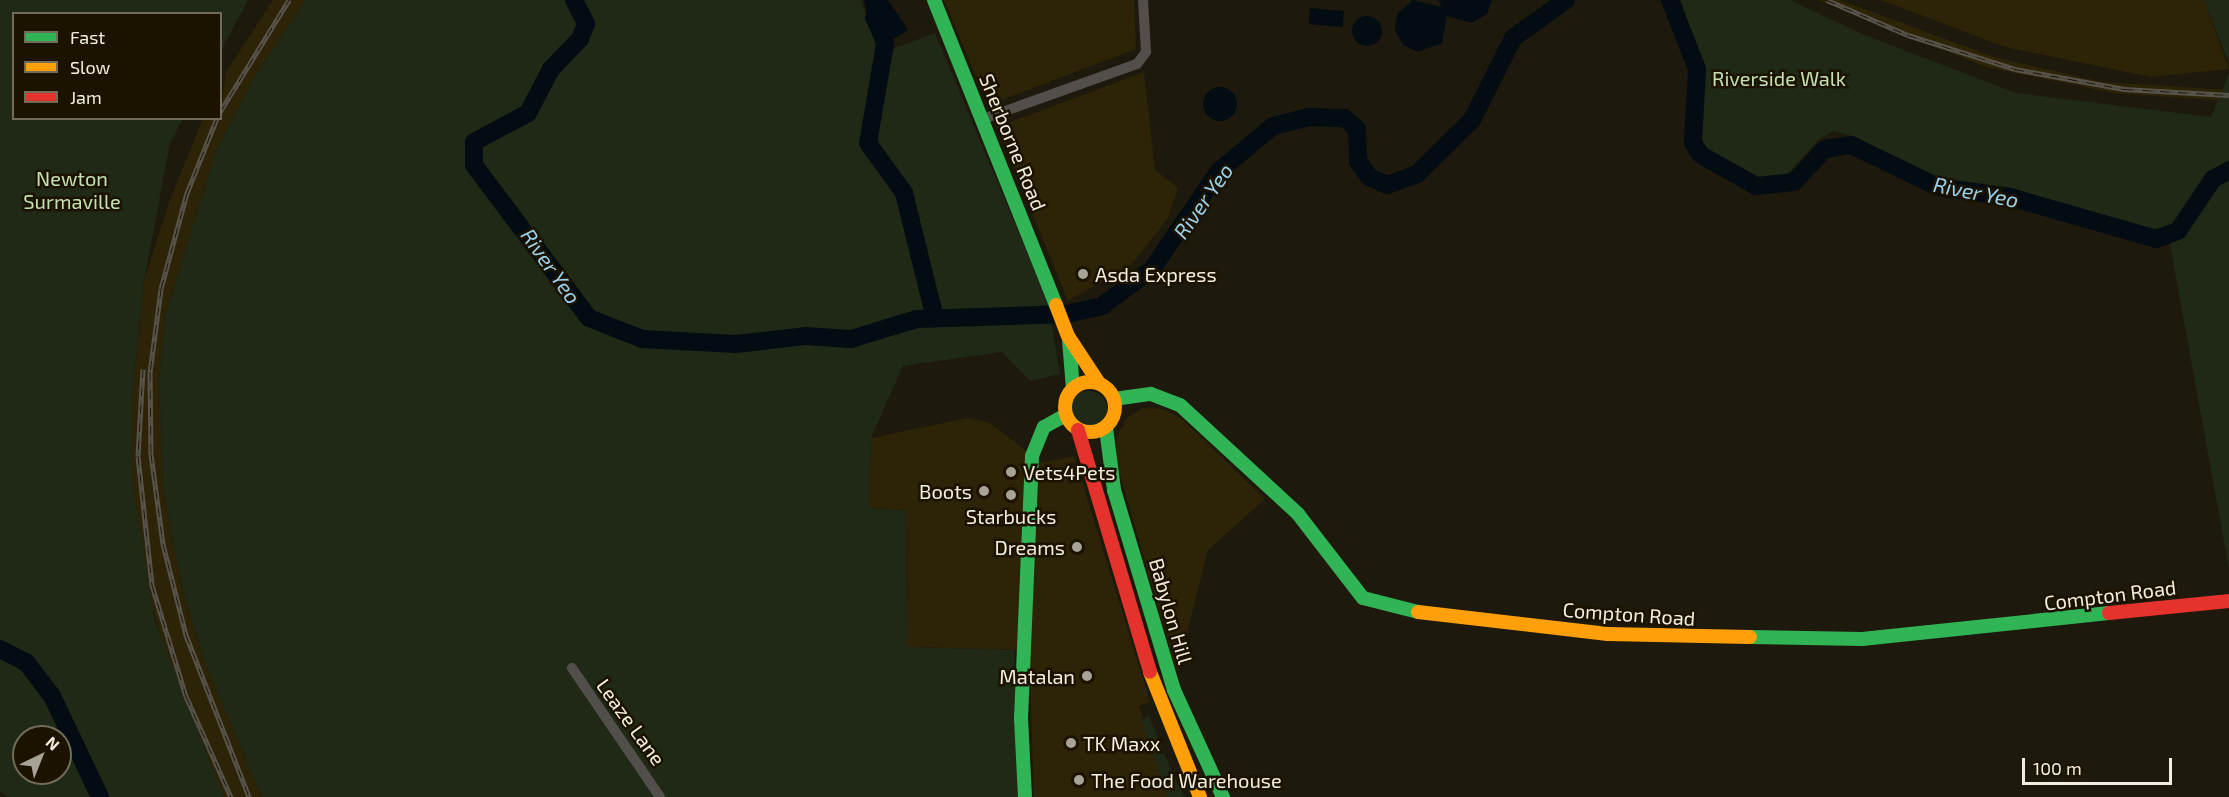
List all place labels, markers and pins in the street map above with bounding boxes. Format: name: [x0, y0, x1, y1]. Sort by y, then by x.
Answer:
place label: Asda Express: [1095, 262, 1217, 286]
marker: Asda Express: [1076, 267, 1090, 281]
place label: Vets4Pets: [1023, 460, 1115, 484]
marker: Vets4Pets: [1004, 465, 1018, 479]
place label: Boots: [919, 479, 972, 503]
marker: Boots: [977, 484, 991, 498]
marker: Starbucks: [1004, 488, 1018, 502]
place label: Starbucks: [966, 504, 1056, 528]
place label: Dreams: [995, 535, 1065, 559]
marker: Dreams: [1070, 540, 1084, 554]
place label: Matalan: [999, 664, 1075, 688]
marker: Matalan: [1080, 669, 1094, 683]
place label: TK Maxx: [1083, 731, 1161, 755]
marker: TK Maxx: [1064, 736, 1078, 750]
place label: The Food Warehouse: [1091, 768, 1282, 792]
marker: The Food Warehouse: [1072, 773, 1086, 787]

